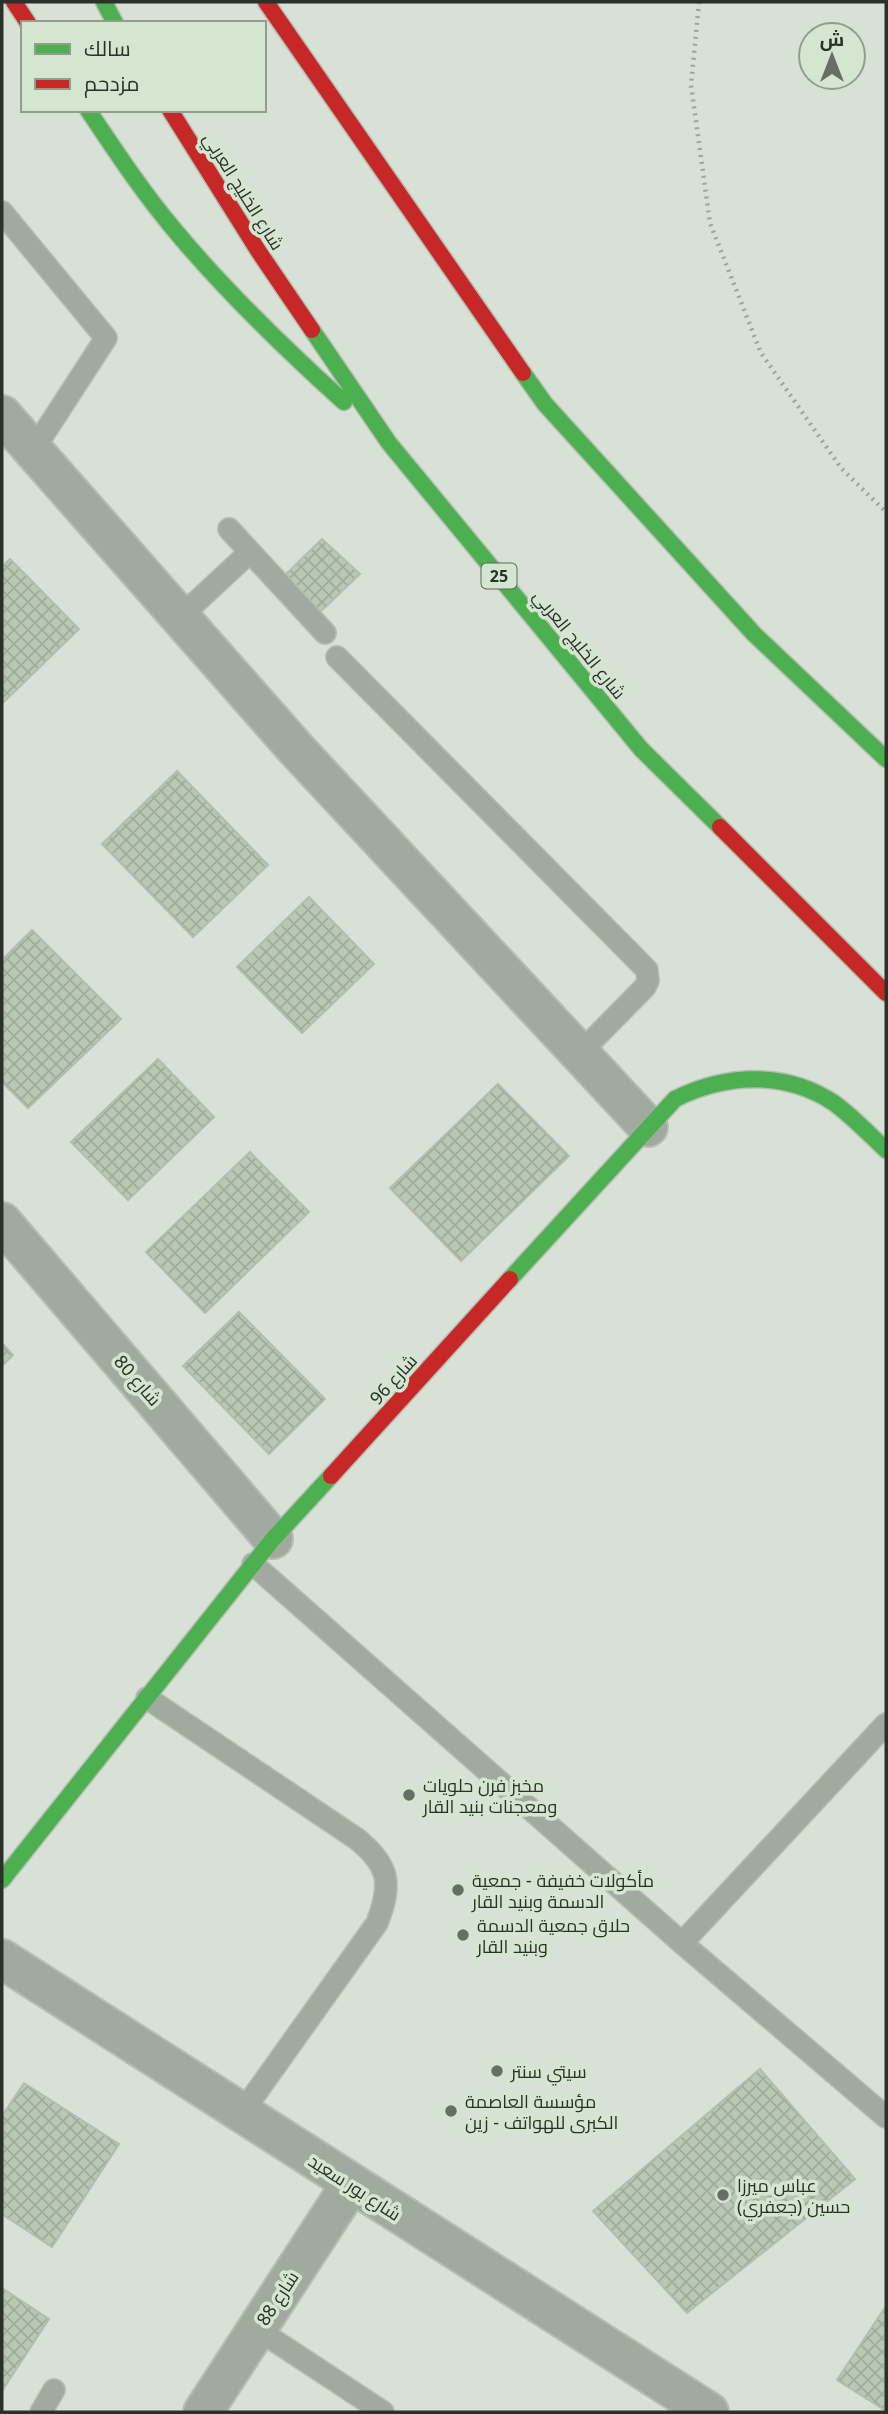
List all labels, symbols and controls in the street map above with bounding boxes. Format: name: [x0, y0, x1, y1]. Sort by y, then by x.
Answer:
legend: [21, 21, 266, 112]
north arrow: [797, 21, 867, 91]
text: ش: [820, 26, 844, 52]
text: سالك: [84, 34, 131, 62]
text: مزدحم: [84, 69, 139, 98]
street label: شارع الخليج العربي: [196, 128, 290, 256]
road number: 25: [482, 564, 516, 589]
street label: شارع الخليج العربي: [526, 584, 632, 706]
street label: شارع 80: [108, 1349, 167, 1411]
street label: شارع 96: [364, 1349, 423, 1410]
place label: مخبز فرن حلويات ومعجنات بنيد القار: [422, 1773, 557, 1818]
marker: مخبز فرن حلويات ومعجنات بنيد القار: [401, 1787, 417, 1803]
place label: مأكولات خفيفة - جمعية الدسمة وبنيد القار: [471, 1868, 654, 1913]
marker: مأكولات خفيفة - جمعية الدسمة وبنيد القار: [450, 1882, 466, 1898]
place label: حلاق جمعية الدسمة وبنيد القار: [476, 1913, 630, 1958]
marker: حلاق جمعية الدسمة وبنيد القار: [455, 1927, 471, 1943]
place label: سيتي سنتر: [510, 2059, 587, 2086]
marker: سيتي سنتر: [489, 2063, 505, 2079]
place label: مؤسسة العاصمة الكبرى للهواتف - زين: [465, 2089, 618, 2134]
marker: مؤسسة العاصمة الكبرى للهواتف - زين: [443, 2103, 459, 2119]
street label: شارع بور سعيد: [304, 2148, 406, 2227]
place label: عباس ميرزا حسين (جعفري): [737, 2173, 850, 2221]
marker: عباس ميرزا حسين (جعفري): [715, 2187, 731, 2203]
street label: شارع 88: [251, 2266, 304, 2330]

